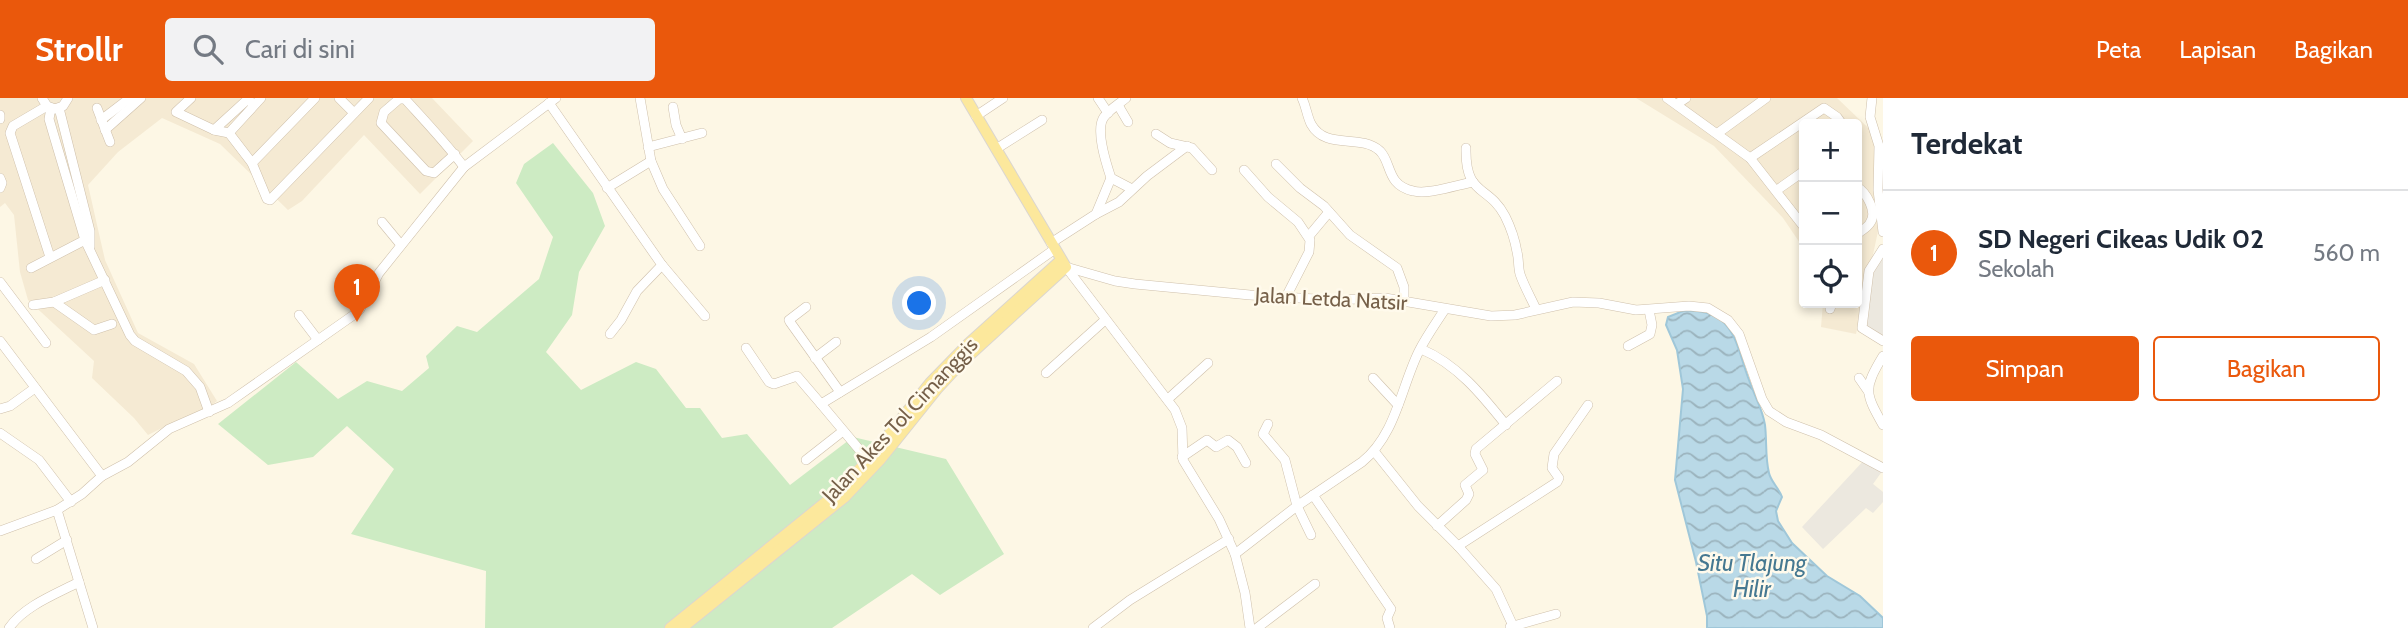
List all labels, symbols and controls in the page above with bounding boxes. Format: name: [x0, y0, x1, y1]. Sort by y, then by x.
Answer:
search box: [165, 18, 655, 81]
text: Strollr: [35, 29, 123, 69]
icon: search: [189, 30, 227, 68]
text: Cari di sini: [245, 33, 355, 65]
text: Peta: [2096, 35, 2141, 64]
text: Lapisan: [2179, 35, 2256, 64]
text: Bagikan: [2294, 35, 2373, 64]
map controls: [1799, 119, 1862, 308]
button: +: [1799, 119, 1862, 182]
text: Terdekat: [1911, 125, 2023, 162]
button: −: [1799, 182, 1862, 245]
text: SD Negeri Cikeas Udik 02: [1978, 223, 2264, 255]
text: 1: [1930, 239, 1938, 267]
text: 560 m: [2313, 239, 2380, 267]
button: locate: [1799, 245, 1862, 308]
text: Sekolah: [1978, 255, 2055, 283]
pin: 1: [334, 264, 380, 322]
street label: Jalan Letda Natsir: [1253, 282, 1408, 315]
your location: [902, 286, 936, 320]
street label: Jalan Akes Tol Cimanggis: [816, 332, 983, 508]
button: Simpan: [1911, 336, 2139, 401]
button: Bagikan: [2153, 336, 2380, 401]
water label: Situ Tlajung Hilir: [1698, 549, 1808, 603]

